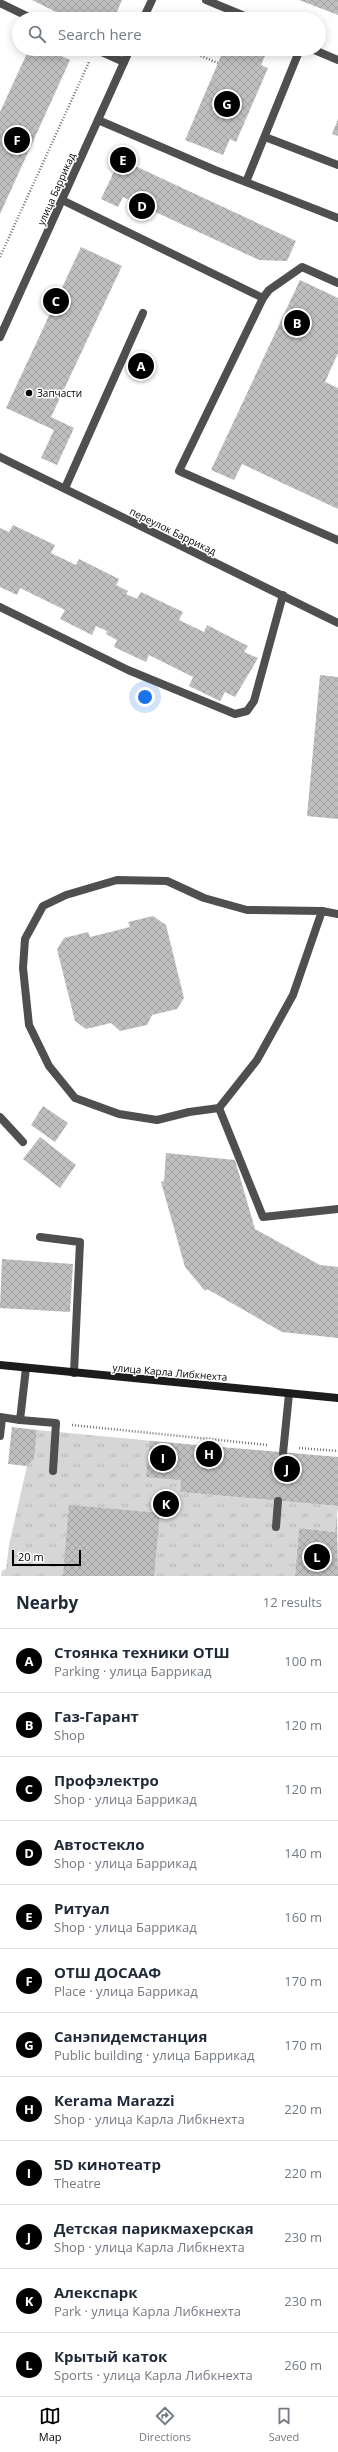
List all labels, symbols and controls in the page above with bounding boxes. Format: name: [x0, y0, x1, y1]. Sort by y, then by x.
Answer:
search box: [12, 12, 326, 56]
icon: search: [26, 23, 48, 45]
text: Search here: [58, 24, 142, 44]
pin: G: [214, 89, 240, 119]
pin: F: [4, 125, 30, 155]
pin: E: [110, 145, 136, 175]
street label: улица Баррикад: [34, 150, 78, 228]
pin: D: [129, 191, 155, 221]
pin: C: [43, 286, 69, 316]
pin: B: [284, 308, 310, 338]
pin: A: [128, 351, 154, 381]
place label: Запчасти: [37, 386, 82, 400]
marker: Запчасти: [24, 388, 34, 398]
street label: переулок Баррикад: [127, 504, 219, 558]
your location: [135, 687, 155, 707]
street label: улица Карла Либкнехта: [112, 1360, 228, 1384]
pin: H: [196, 1439, 222, 1469]
pin: I: [150, 1443, 176, 1473]
pin: J: [274, 1454, 300, 1484]
pin: K: [153, 1489, 179, 1519]
pin: L: [304, 1542, 330, 1572]
scale bar: [12, 1548, 81, 1567]
text: 20 m: [18, 1549, 44, 1564]
text: Nearby: [16, 1591, 78, 1614]
text: 12 results: [263, 1593, 322, 1611]
text: Стоянка техники ОТШ: [54, 1642, 230, 1662]
text: A: [25, 1652, 33, 1670]
text: 100 m: [284, 1652, 322, 1670]
text: Parking · улица Баррикад: [54, 1662, 211, 1680]
text: Газ-Гарант: [54, 1706, 139, 1726]
text: B: [25, 1716, 33, 1734]
text: 120 m: [284, 1716, 322, 1734]
text: Shop: [54, 1726, 85, 1744]
text: Профэлектро: [54, 1770, 159, 1790]
text: C: [25, 1780, 33, 1798]
text: 120 m: [284, 1780, 322, 1798]
text: Shop · улица Баррикад: [54, 1790, 197, 1808]
text: Автостекло: [54, 1834, 145, 1854]
text: D: [24, 1844, 34, 1862]
text: 140 m: [284, 1844, 322, 1862]
text: Shop · улица Баррикад: [54, 1854, 197, 1872]
text: Ритуал: [54, 1898, 110, 1918]
text: E: [25, 1908, 33, 1926]
text: 160 m: [284, 1908, 322, 1926]
text: Shop · улица Баррикад: [54, 1918, 197, 1936]
text: ОТШ ДОСААФ: [54, 1962, 161, 1982]
text: F: [25, 1972, 33, 1990]
text: 170 m: [284, 1972, 322, 1990]
text: Place · улица Баррикад: [54, 1982, 198, 2000]
text: Санэпидемстанция: [54, 2026, 207, 2046]
text: G: [24, 2036, 34, 2054]
text: 170 m: [284, 2036, 322, 2054]
text: Public building · улица Баррикад: [54, 2046, 255, 2064]
text: Kerama Marazzi: [54, 2090, 175, 2110]
text: H: [24, 2100, 34, 2118]
text: 220 m: [284, 2100, 322, 2118]
text: Shop · улица Карла Либкнехта: [54, 2110, 245, 2128]
text: 5D кинотеатр: [54, 2154, 161, 2174]
text: I: [27, 2164, 31, 2182]
text: 220 m: [284, 2164, 322, 2182]
text: Theatre: [54, 2174, 101, 2192]
text: Детская парикмахерская: [54, 2218, 254, 2238]
text: J: [27, 2228, 31, 2246]
text: 230 m: [284, 2228, 322, 2246]
text: Shop · улица Карла Либкнехта: [54, 2238, 245, 2256]
text: Алекспарк: [54, 2282, 138, 2302]
text: K: [25, 2292, 33, 2310]
text: 230 m: [284, 2292, 322, 2310]
text: Park · улица Карла Либкнехта: [54, 2302, 241, 2320]
text: Крытый каток: [54, 2346, 167, 2366]
text: L: [25, 2356, 33, 2374]
text: 260 m: [284, 2356, 322, 2374]
text: Sports · улица Карла Либкнехта: [54, 2366, 253, 2384]
tab: Map: [39, 2405, 62, 2444]
tab: Directions: [139, 2405, 191, 2444]
tab: Saved: [269, 2405, 299, 2444]

